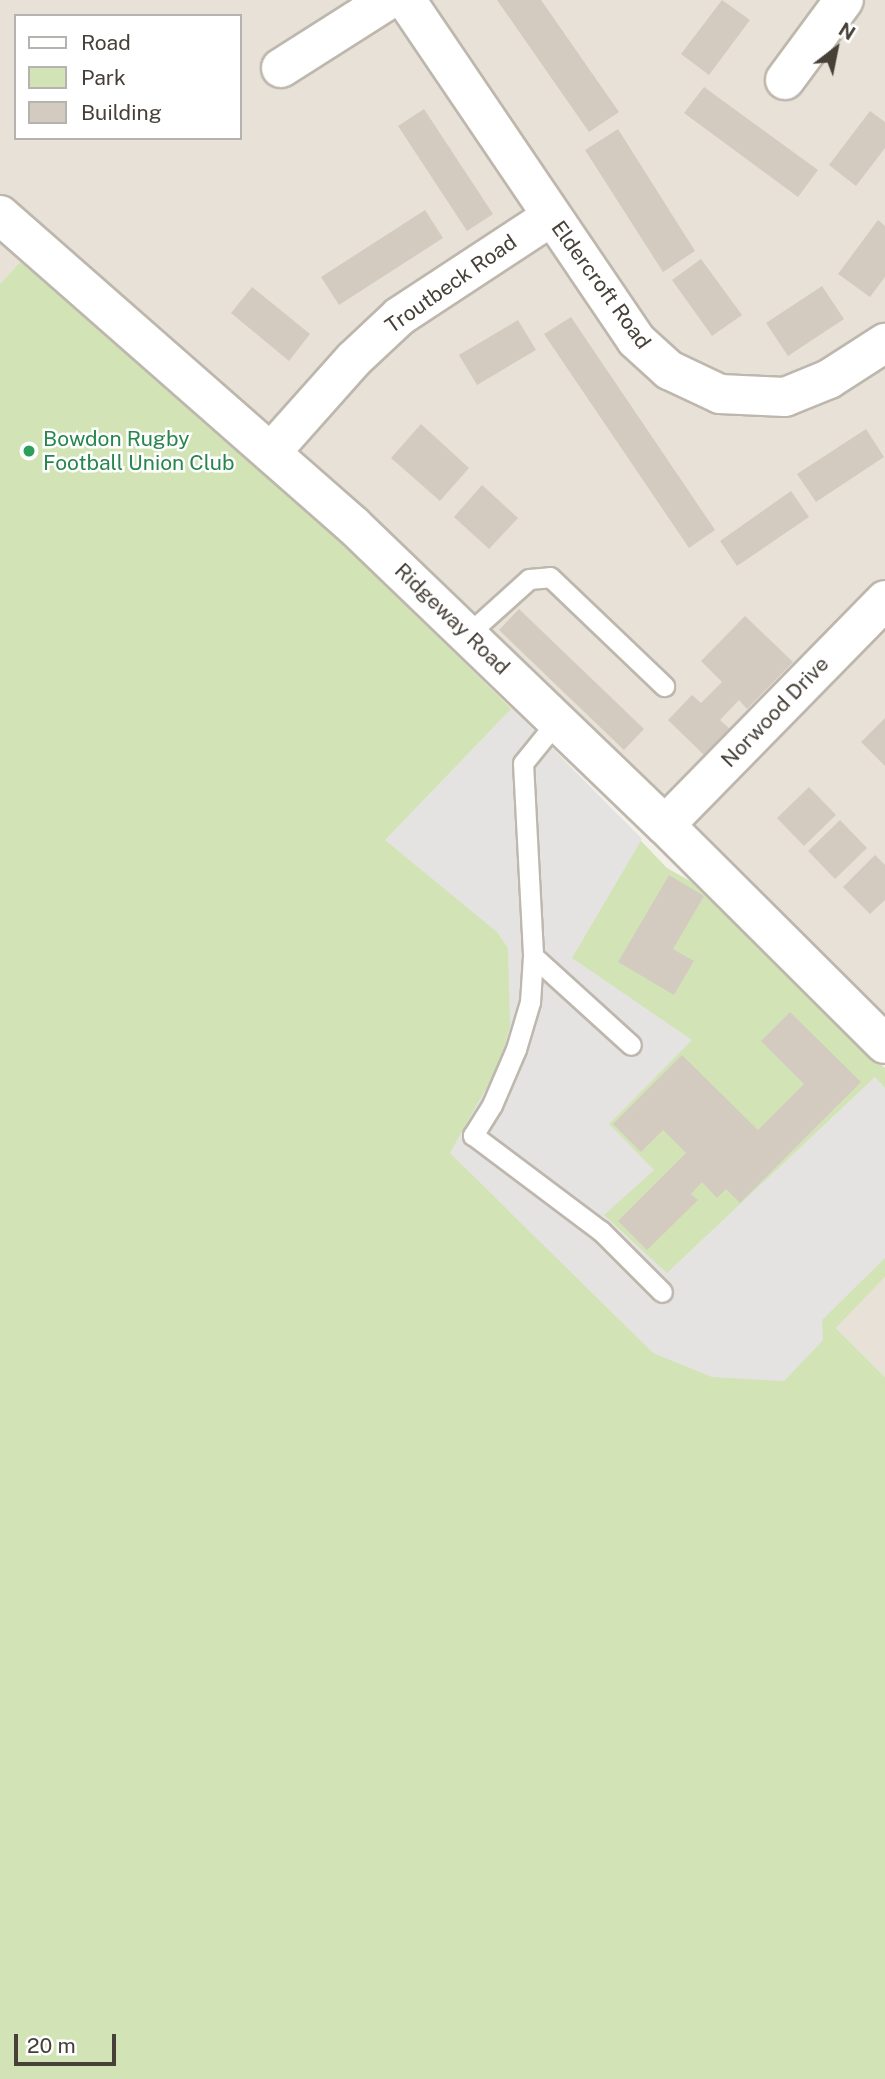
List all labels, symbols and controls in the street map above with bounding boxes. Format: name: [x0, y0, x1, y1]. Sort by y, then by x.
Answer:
legend: [14, 14, 242, 140]
north arrow: [801, 14, 871, 84]
text: N: [835, 18, 859, 44]
text: Road: [81, 30, 131, 55]
text: Park: [81, 65, 126, 90]
text: Building: [81, 100, 162, 125]
street label: Eldercroft Road: [546, 216, 656, 354]
street label: Troutbeck Road: [381, 229, 521, 339]
place label: Bowdon Rugby Football Union Club: [43, 426, 235, 476]
marker: Bowdon Rugby Football Union Club: [21, 443, 37, 459]
street label: Ridgeway Road: [389, 558, 515, 680]
street label: Norwood Drive: [716, 652, 834, 772]
scale bar: [18, 2020, 119, 2064]
text: 20 m: [27, 2033, 76, 2058]

